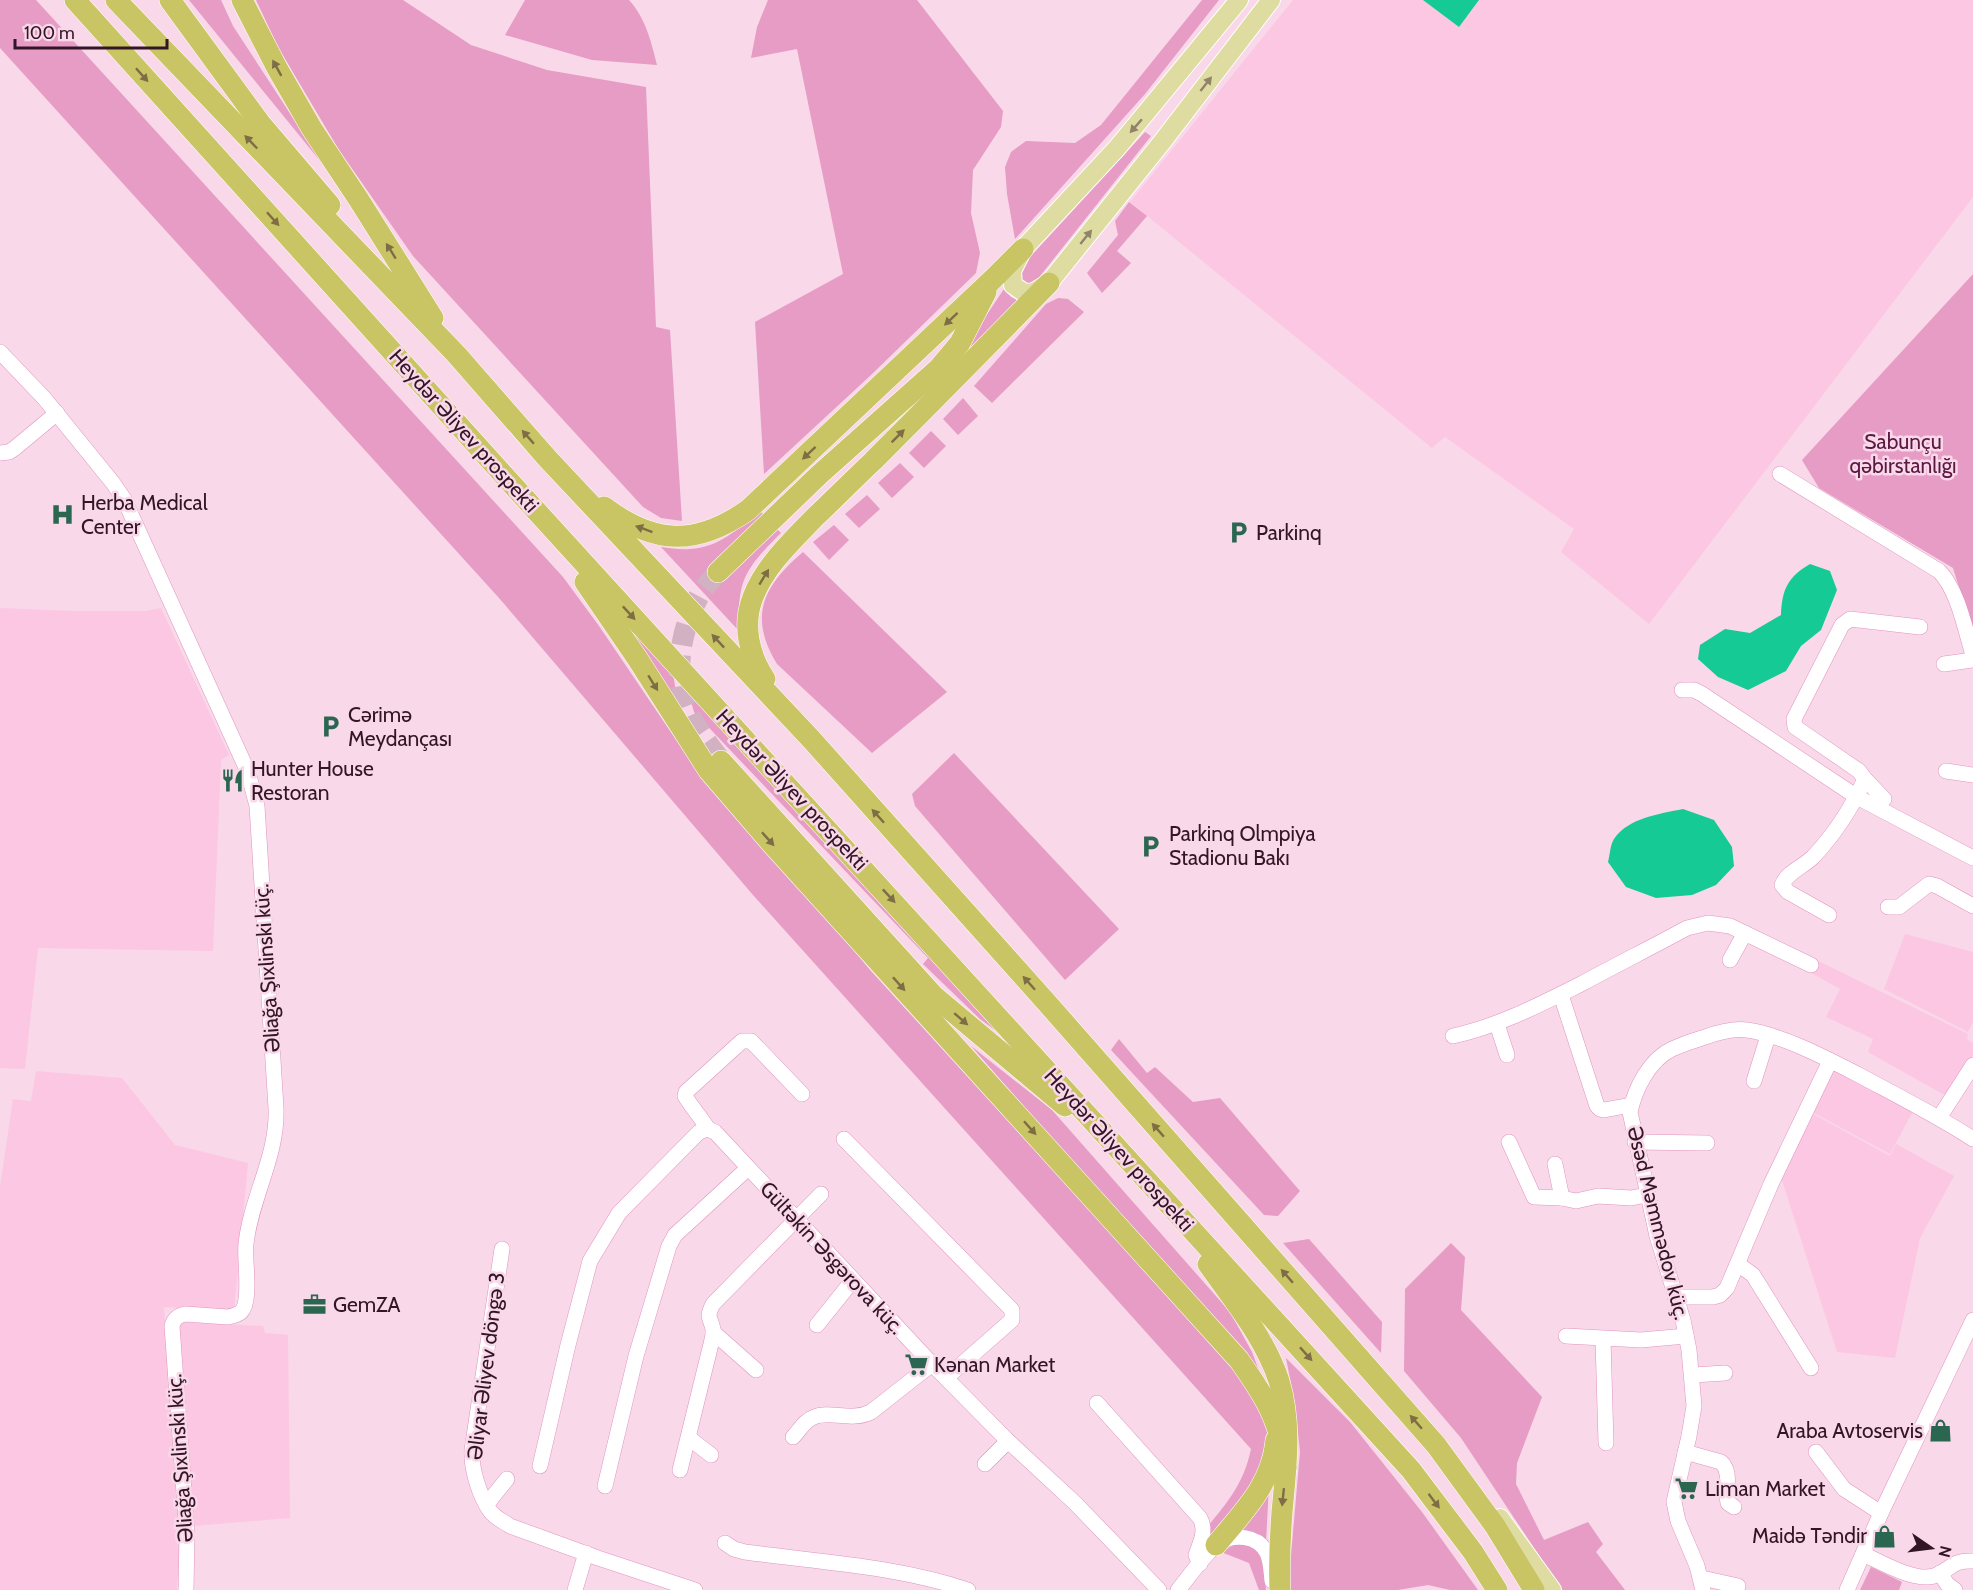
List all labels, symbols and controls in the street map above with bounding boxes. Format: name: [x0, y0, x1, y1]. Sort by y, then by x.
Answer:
scale bar: [15, 12, 166, 50]
text: 100 m: [24, 22, 75, 44]
one-way arrow: [272, 59, 282, 76]
one-way arrow: [135, 67, 149, 82]
one-way arrow: [1200, 76, 1213, 92]
one-way arrow: [1129, 119, 1143, 134]
one-way arrow: [244, 134, 258, 149]
one-way arrow: [266, 211, 279, 226]
one-way arrow: [1079, 229, 1092, 245]
one-way arrow: [386, 243, 397, 259]
one-way arrow: [943, 312, 958, 326]
street label: Heydər Əliyev prospekti: [384, 344, 544, 518]
one-way arrow: [890, 429, 905, 443]
park label: Sabunçu qəbirstanlığı: [1849, 429, 1957, 478]
one-way arrow: [522, 430, 535, 445]
one-way arrow: [801, 446, 816, 460]
place label: Herba Medical Center: [81, 490, 208, 539]
hospital icon: Herba Medical Center: [50, 502, 76, 528]
parking icon: Parkinq: [1225, 520, 1251, 546]
place label: Parkinq: [1256, 520, 1322, 545]
one-way arrow: [635, 524, 653, 533]
one-way arrow: [758, 569, 769, 585]
one-way arrow: [622, 605, 635, 620]
one-way arrow: [712, 634, 726, 648]
one-way arrow: [647, 674, 658, 691]
place label: Cərimə Meydançası: [348, 702, 452, 751]
street label: Heydər Əliyev prospekti: [711, 704, 874, 875]
parking icon: Cərimə Meydançası: [317, 714, 343, 740]
place label: Hunter House Restoran: [251, 756, 374, 805]
restaurant icon: Hunter House Restoran: [220, 768, 246, 794]
one-way arrow: [872, 809, 885, 824]
place label: Parkinq Olmpiya Stadionu Bakı: [1169, 821, 1316, 870]
one-way arrow: [761, 831, 774, 846]
parking icon: Parkinq Olmpiya Stadionu Bakı: [1138, 833, 1164, 859]
street label: Əliağa Şıxlinski küç.: [248, 883, 285, 1053]
one-way arrow: [882, 888, 895, 903]
one-way arrow: [892, 976, 906, 991]
one-way arrow: [1023, 976, 1036, 991]
one-way arrow: [953, 1012, 968, 1026]
street label: Heydər Əliyev prospekti: [1039, 1063, 1199, 1237]
one-way arrow: [1023, 1120, 1036, 1135]
one-way arrow: [1152, 1123, 1165, 1138]
street label: Əsəd Məmmədov küç.: [1622, 1124, 1695, 1322]
street label: Gültəkin Əsgərova küç.: [755, 1176, 910, 1339]
one-way arrow: [1281, 1269, 1294, 1284]
street label: Əliyar Əliyev döngə 3: [462, 1271, 509, 1461]
office icon: GemZA: [302, 1292, 328, 1318]
place label: GemZA: [333, 1292, 400, 1317]
one-way arrow: [1299, 1347, 1313, 1362]
supermarket icon: Kənan Market: [903, 1352, 929, 1378]
place label: Kənan Market: [934, 1352, 1055, 1377]
street label: Əliağa Şıxlinski küç.: [161, 1373, 198, 1543]
one-way arrow: [1410, 1415, 1423, 1430]
place label: Araba Avtoservis: [1776, 1418, 1923, 1443]
shop icon: Araba Avtoservis: [1928, 1418, 1954, 1444]
supermarket icon: Liman Market: [1674, 1476, 1700, 1502]
place label: Liman Market: [1705, 1476, 1825, 1501]
one-way arrow: [1278, 1487, 1288, 1506]
one-way arrow: [1428, 1493, 1440, 1508]
north arrow: [1901, 1518, 1961, 1578]
place label: Maidə Təndir: [1752, 1523, 1867, 1548]
shop icon: Maidə Təndir: [1872, 1523, 1898, 1549]
text: N: [1934, 1544, 1956, 1559]

